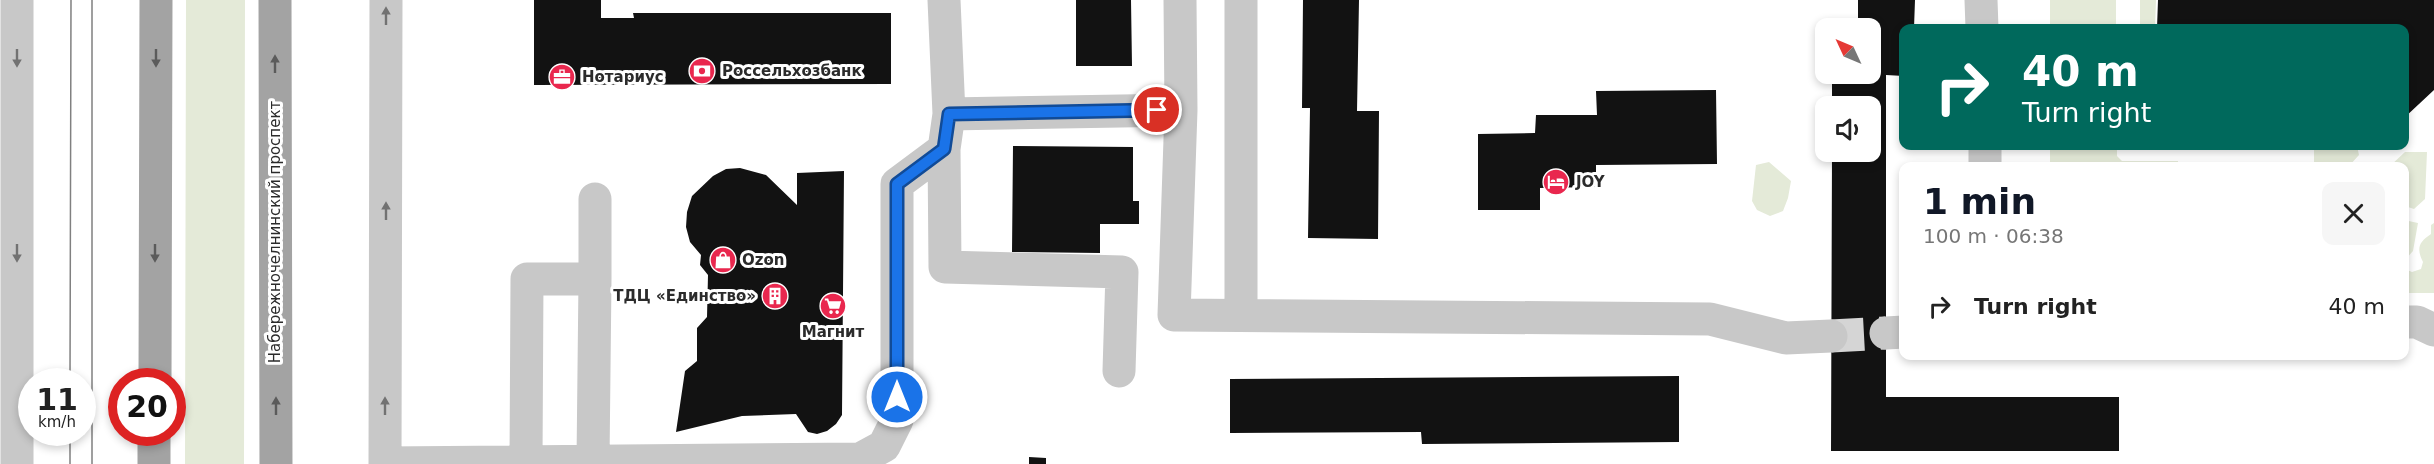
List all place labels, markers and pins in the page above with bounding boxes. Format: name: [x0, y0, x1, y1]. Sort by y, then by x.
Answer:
bank icon: Россельхозбанк: [687, 56, 717, 86]
office icon: Нотариус: [547, 62, 577, 92]
place label: Россельхозбанк: [722, 62, 862, 80]
place label: Нотариус: [582, 68, 664, 86]
pin: [1131, 84, 1182, 135]
hotel icon: JOY: [1541, 167, 1571, 197]
place label: JOY: [1575, 173, 1606, 191]
shop icon: Ozon: [708, 245, 738, 275]
place label: Ozon: [742, 251, 784, 269]
building icon: ТДЦ «Единство»: [760, 281, 790, 311]
place label: ТДЦ «Единство»: [613, 287, 756, 305]
supermarket icon: Магнит: [818, 291, 848, 321]
place label: Магнит: [802, 323, 865, 341]

